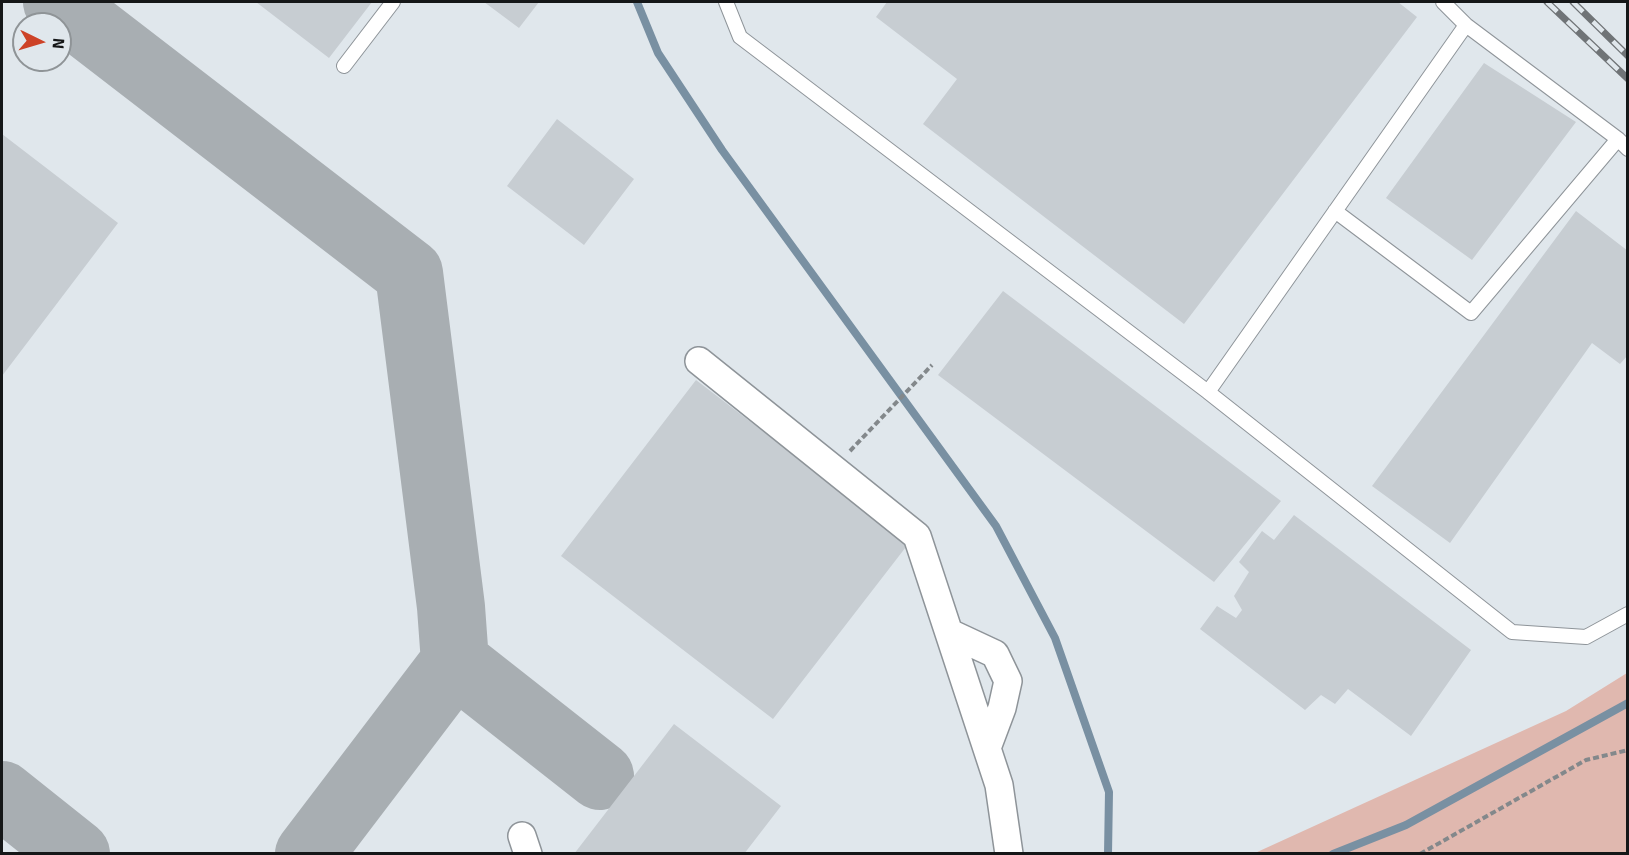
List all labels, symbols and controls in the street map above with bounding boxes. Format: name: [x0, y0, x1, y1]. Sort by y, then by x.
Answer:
north arrow: [12, 12, 72, 72]
text: N: [47, 37, 68, 50]

